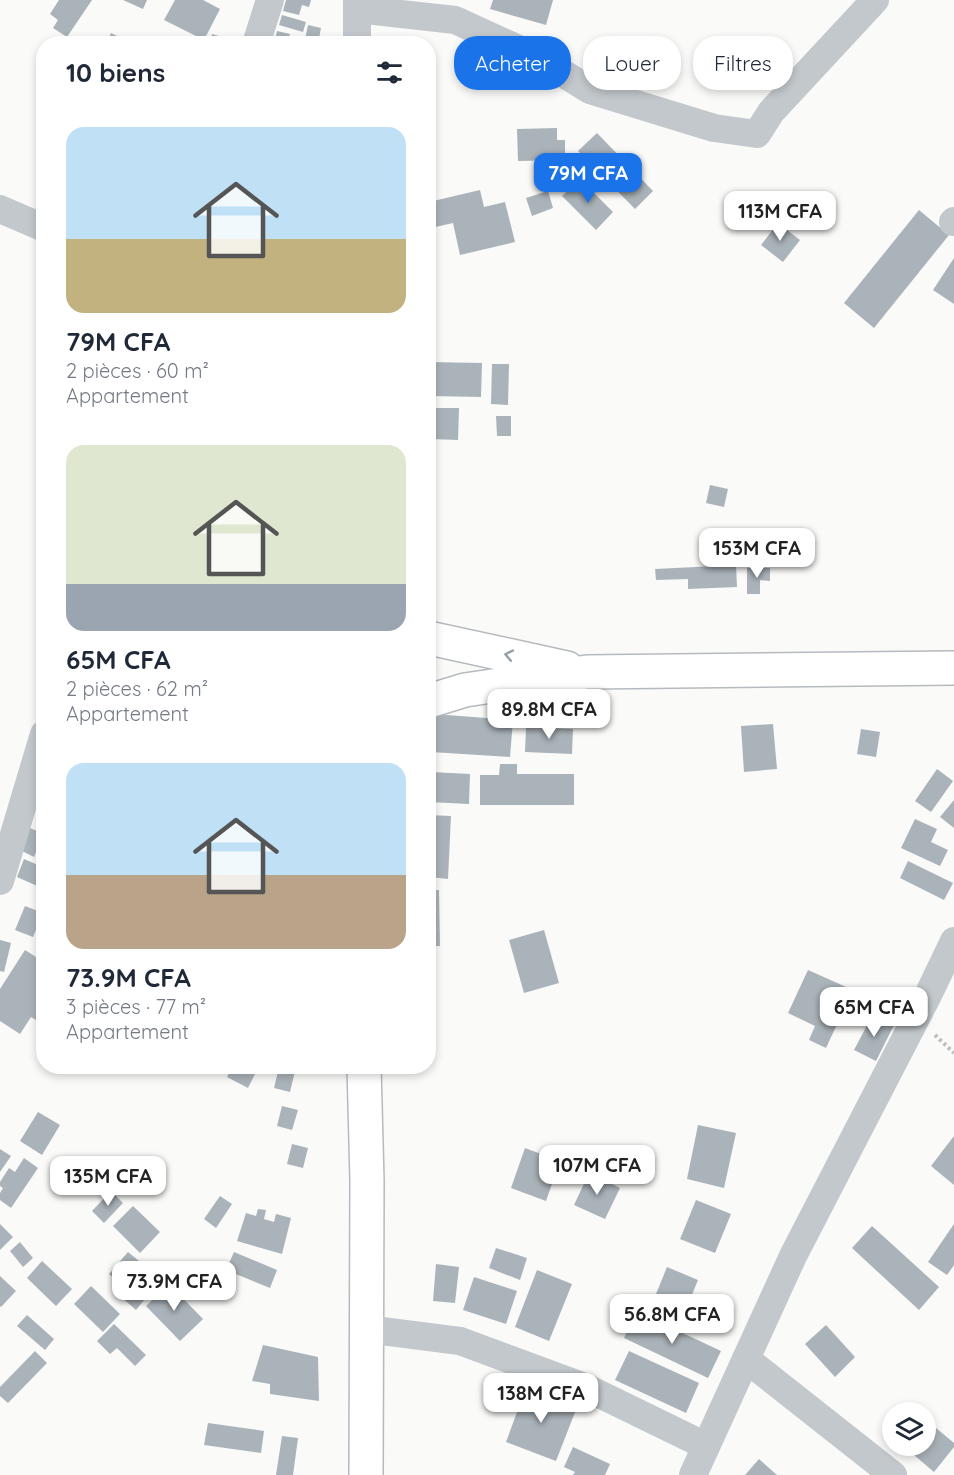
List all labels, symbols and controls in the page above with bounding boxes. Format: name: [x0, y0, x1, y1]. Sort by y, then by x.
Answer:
chip: Acheter: [454, 36, 571, 90]
chip: Louer: [583, 36, 681, 90]
chip: Filtres: [693, 36, 793, 90]
text: 10 biens: [66, 56, 165, 89]
icon: filters: [373, 56, 406, 89]
pin: 79M CFA: [533, 153, 643, 204]
text: 79M CFA: [548, 160, 628, 185]
icon: home: [182, 166, 290, 274]
pin: 113M CFA: [718, 191, 842, 242]
text: 113M CFA: [738, 198, 822, 223]
text: 79M CFA: [66, 325, 170, 358]
text: 2 pièces · 60 m²: [66, 358, 209, 383]
text: Appartement: [66, 383, 189, 408]
icon: home: [182, 484, 290, 592]
pin: 153M CFA: [695, 528, 819, 579]
text: 153M CFA: [713, 535, 801, 560]
text: 65M CFA: [66, 643, 171, 676]
one-way arrow: [504, 649, 514, 662]
text: 2 pièces · 62 m²: [66, 676, 208, 701]
pin: 89.8M CFA: [480, 689, 618, 740]
text: 89.8M CFA: [501, 696, 597, 721]
text: Appartement: [66, 701, 189, 726]
icon: home: [182, 802, 290, 910]
text: 73.9M CFA: [66, 961, 191, 994]
pin: 65M CFA: [819, 987, 929, 1038]
text: 3 pièces · 77 m²: [66, 994, 206, 1019]
text: 65M CFA: [834, 994, 914, 1019]
text: Appartement: [66, 1019, 189, 1044]
pin: 107M CFA: [535, 1145, 659, 1196]
text: 107M CFA: [553, 1152, 641, 1177]
pin: 135M CFA: [46, 1156, 170, 1207]
text: 135M CFA: [64, 1163, 152, 1188]
pin: 73.9M CFA: [105, 1261, 243, 1312]
text: 73.9M CFA: [126, 1268, 222, 1293]
pin: 56.8M CFA: [603, 1294, 741, 1345]
text: 56.8M CFA: [624, 1301, 720, 1326]
pin: 138M CFA: [479, 1373, 603, 1424]
text: 138M CFA: [497, 1380, 585, 1405]
map controls: [882, 1402, 936, 1456]
button: layers: [882, 1402, 936, 1456]

